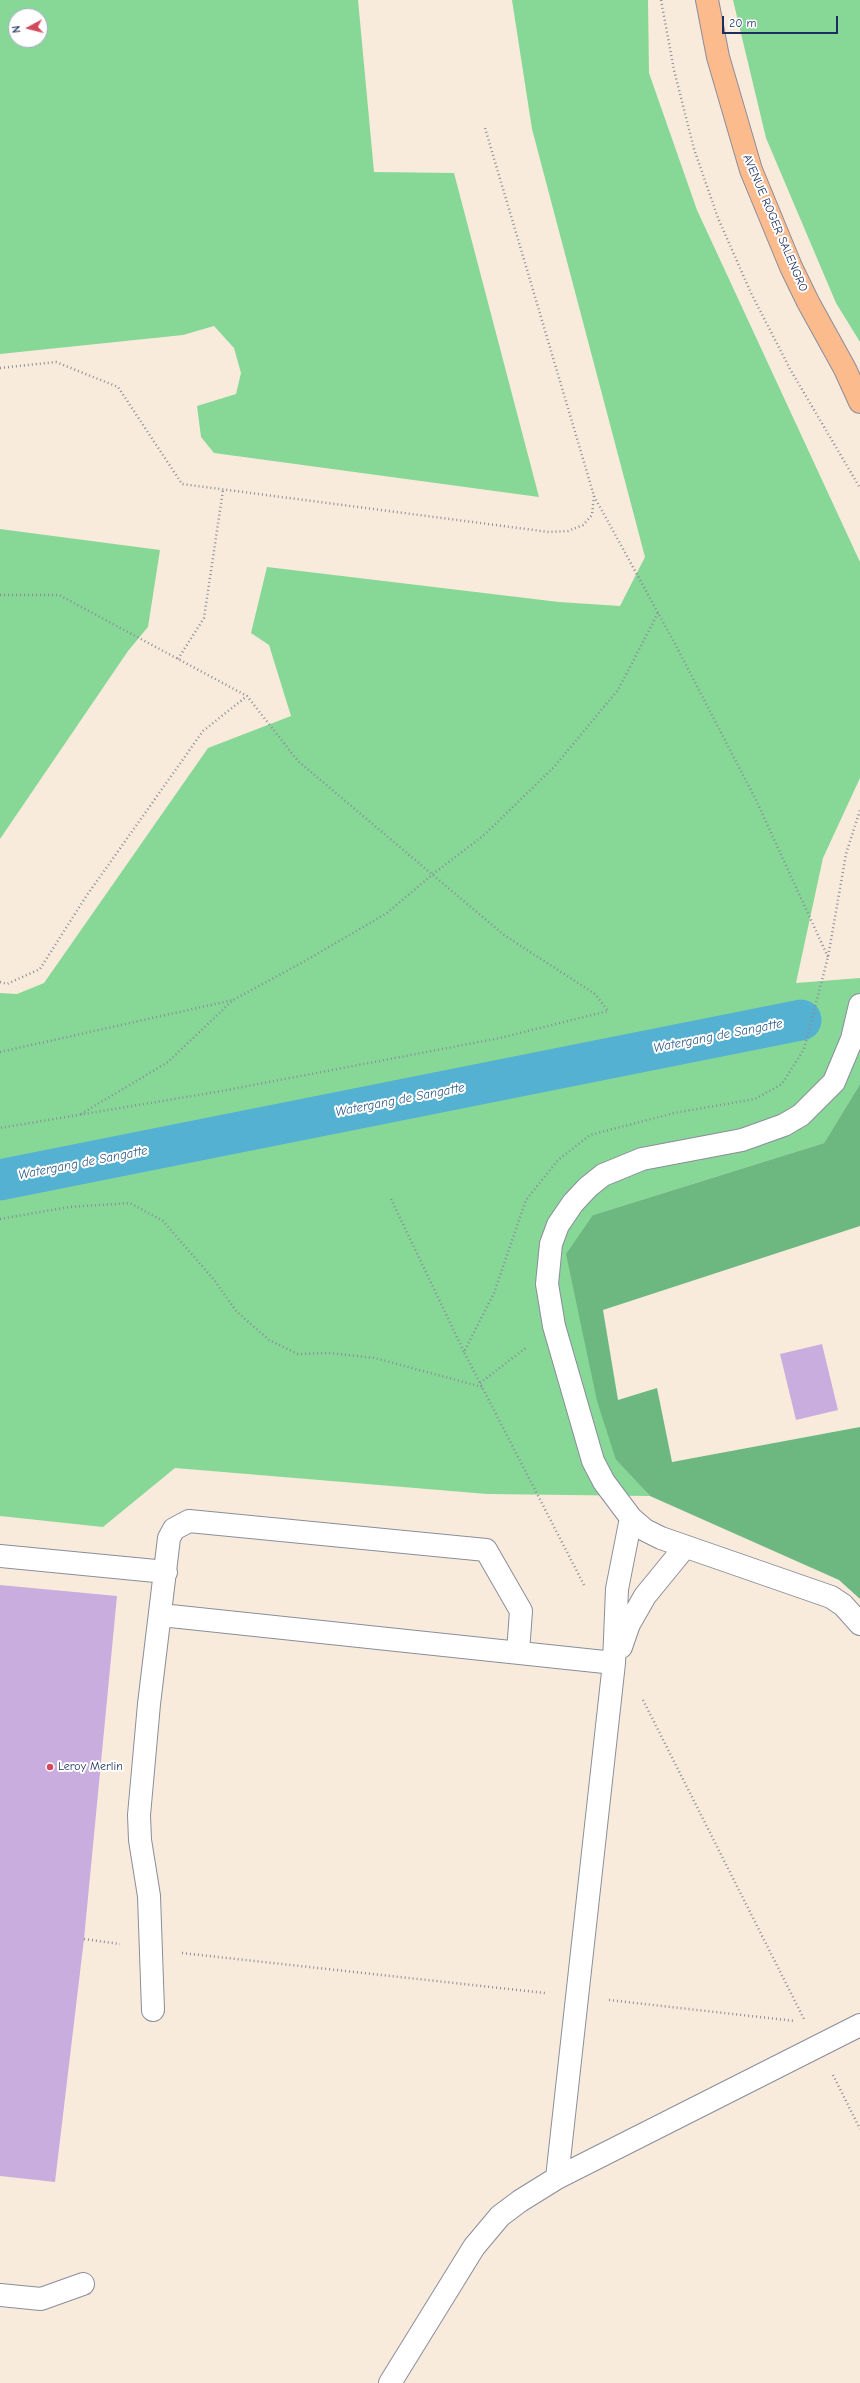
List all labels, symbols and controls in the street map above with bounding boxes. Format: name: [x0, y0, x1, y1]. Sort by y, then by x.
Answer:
north arrow: [8, 8, 48, 48]
scale bar: [724, 8, 840, 34]
text: 20 m: [729, 16, 757, 30]
text: N: [10, 25, 23, 34]
street label: AVENUE ROGER SALENGRO: [740, 152, 810, 294]
water label: Watergang de Sangatte: [652, 1016, 784, 1056]
water label: Watergang de Sangatte: [334, 1080, 466, 1120]
water label: Watergang de Sangatte: [17, 1143, 149, 1183]
place label: Leroy Merlin: [58, 1760, 123, 1774]
marker: Leroy Merlin: [45, 1762, 55, 1772]

